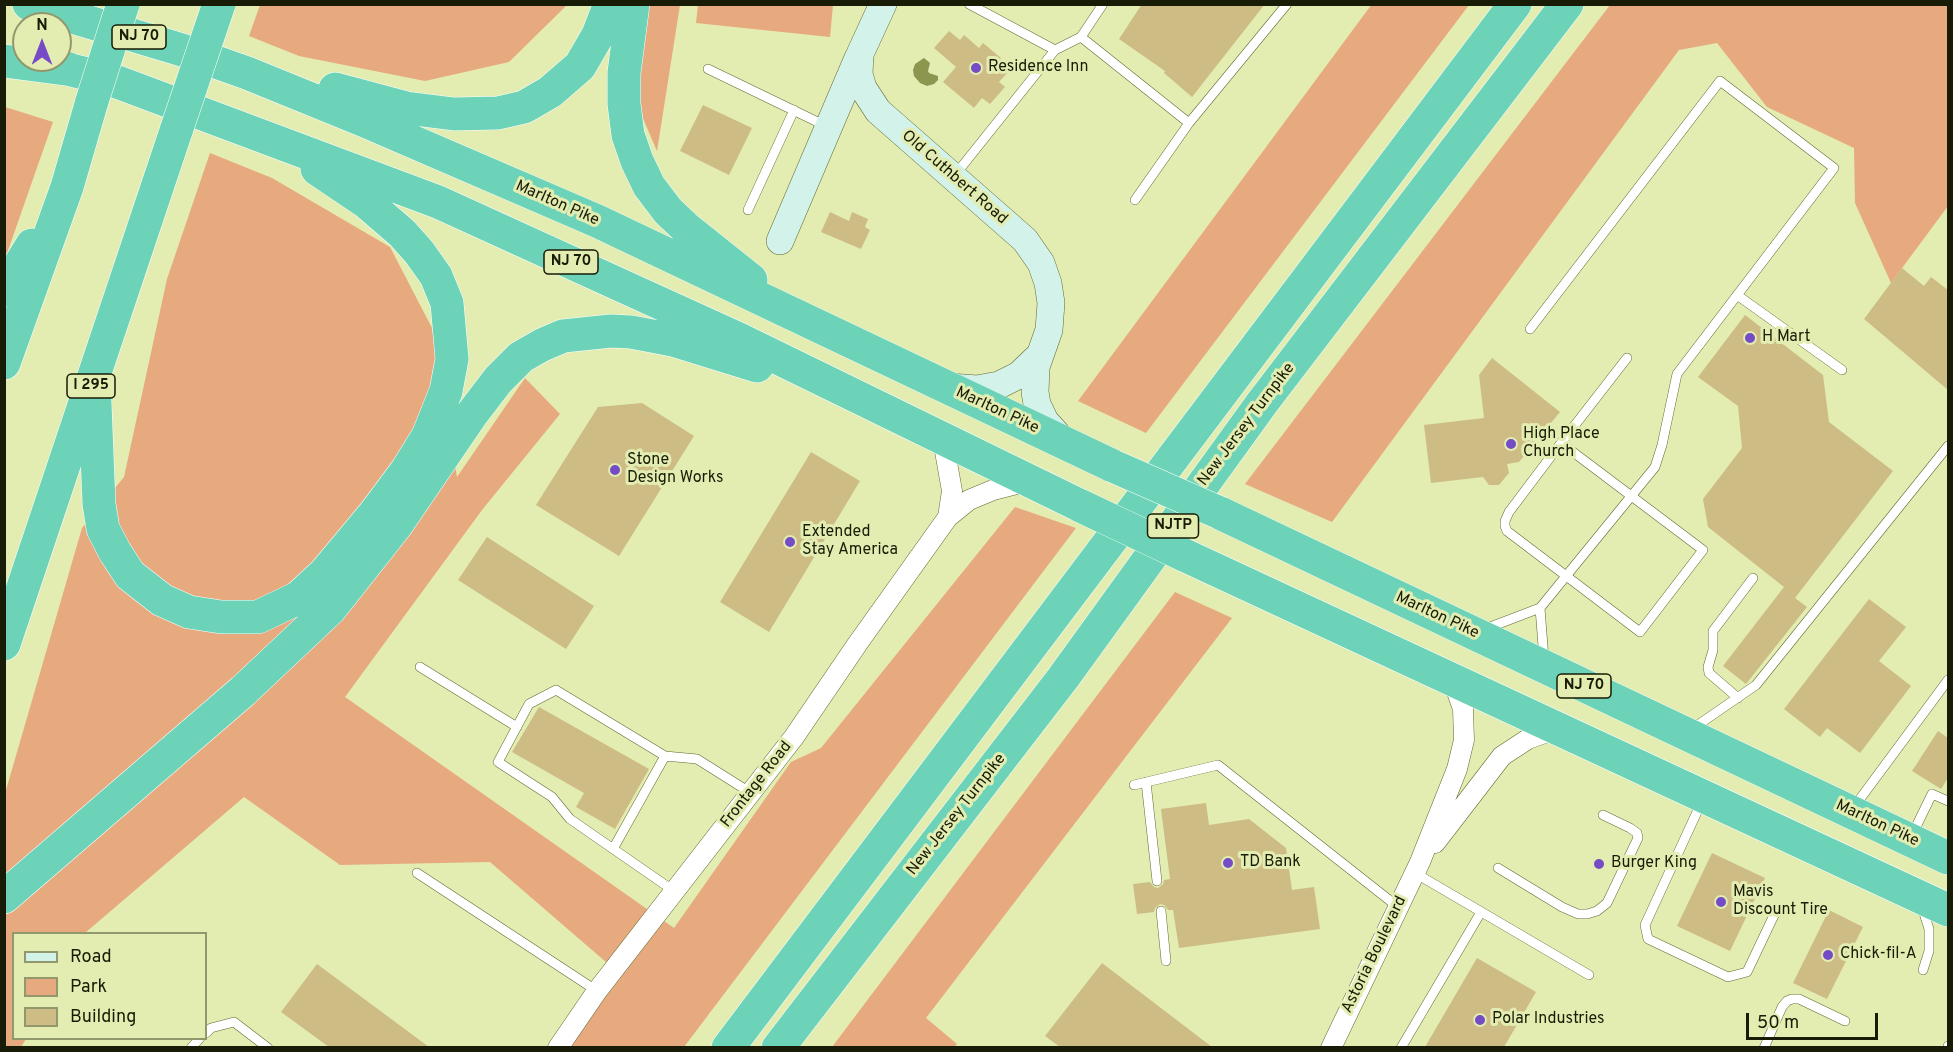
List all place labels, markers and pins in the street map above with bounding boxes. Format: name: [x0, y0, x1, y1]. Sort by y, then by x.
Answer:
place label: Residence Inn: [988, 58, 1088, 78]
marker: Residence Inn: [969, 61, 983, 75]
place label: H Mart: [1762, 328, 1810, 348]
marker: H Mart: [1743, 331, 1757, 345]
place label: High Place Church: [1523, 425, 1600, 463]
marker: High Place Church: [1504, 437, 1518, 451]
place label: Stone Design Works: [627, 451, 723, 489]
marker: Stone Design Works: [608, 463, 622, 477]
place label: Extended Stay America: [802, 523, 898, 561]
marker: Extended Stay America: [783, 535, 797, 549]
place label: TD Bank: [1240, 853, 1301, 873]
place label: Burger King: [1611, 854, 1697, 874]
marker: TD Bank: [1221, 856, 1235, 870]
marker: Burger King: [1592, 857, 1606, 871]
place label: Mavis Discount Tire: [1733, 883, 1828, 921]
marker: Mavis Discount Tire: [1714, 895, 1728, 909]
place label: Chick-fil-A: [1840, 945, 1916, 965]
marker: Chick-fil-A: [1821, 948, 1835, 962]
place label: Polar Industries: [1492, 1010, 1605, 1030]
marker: Polar Industries: [1473, 1013, 1487, 1027]

